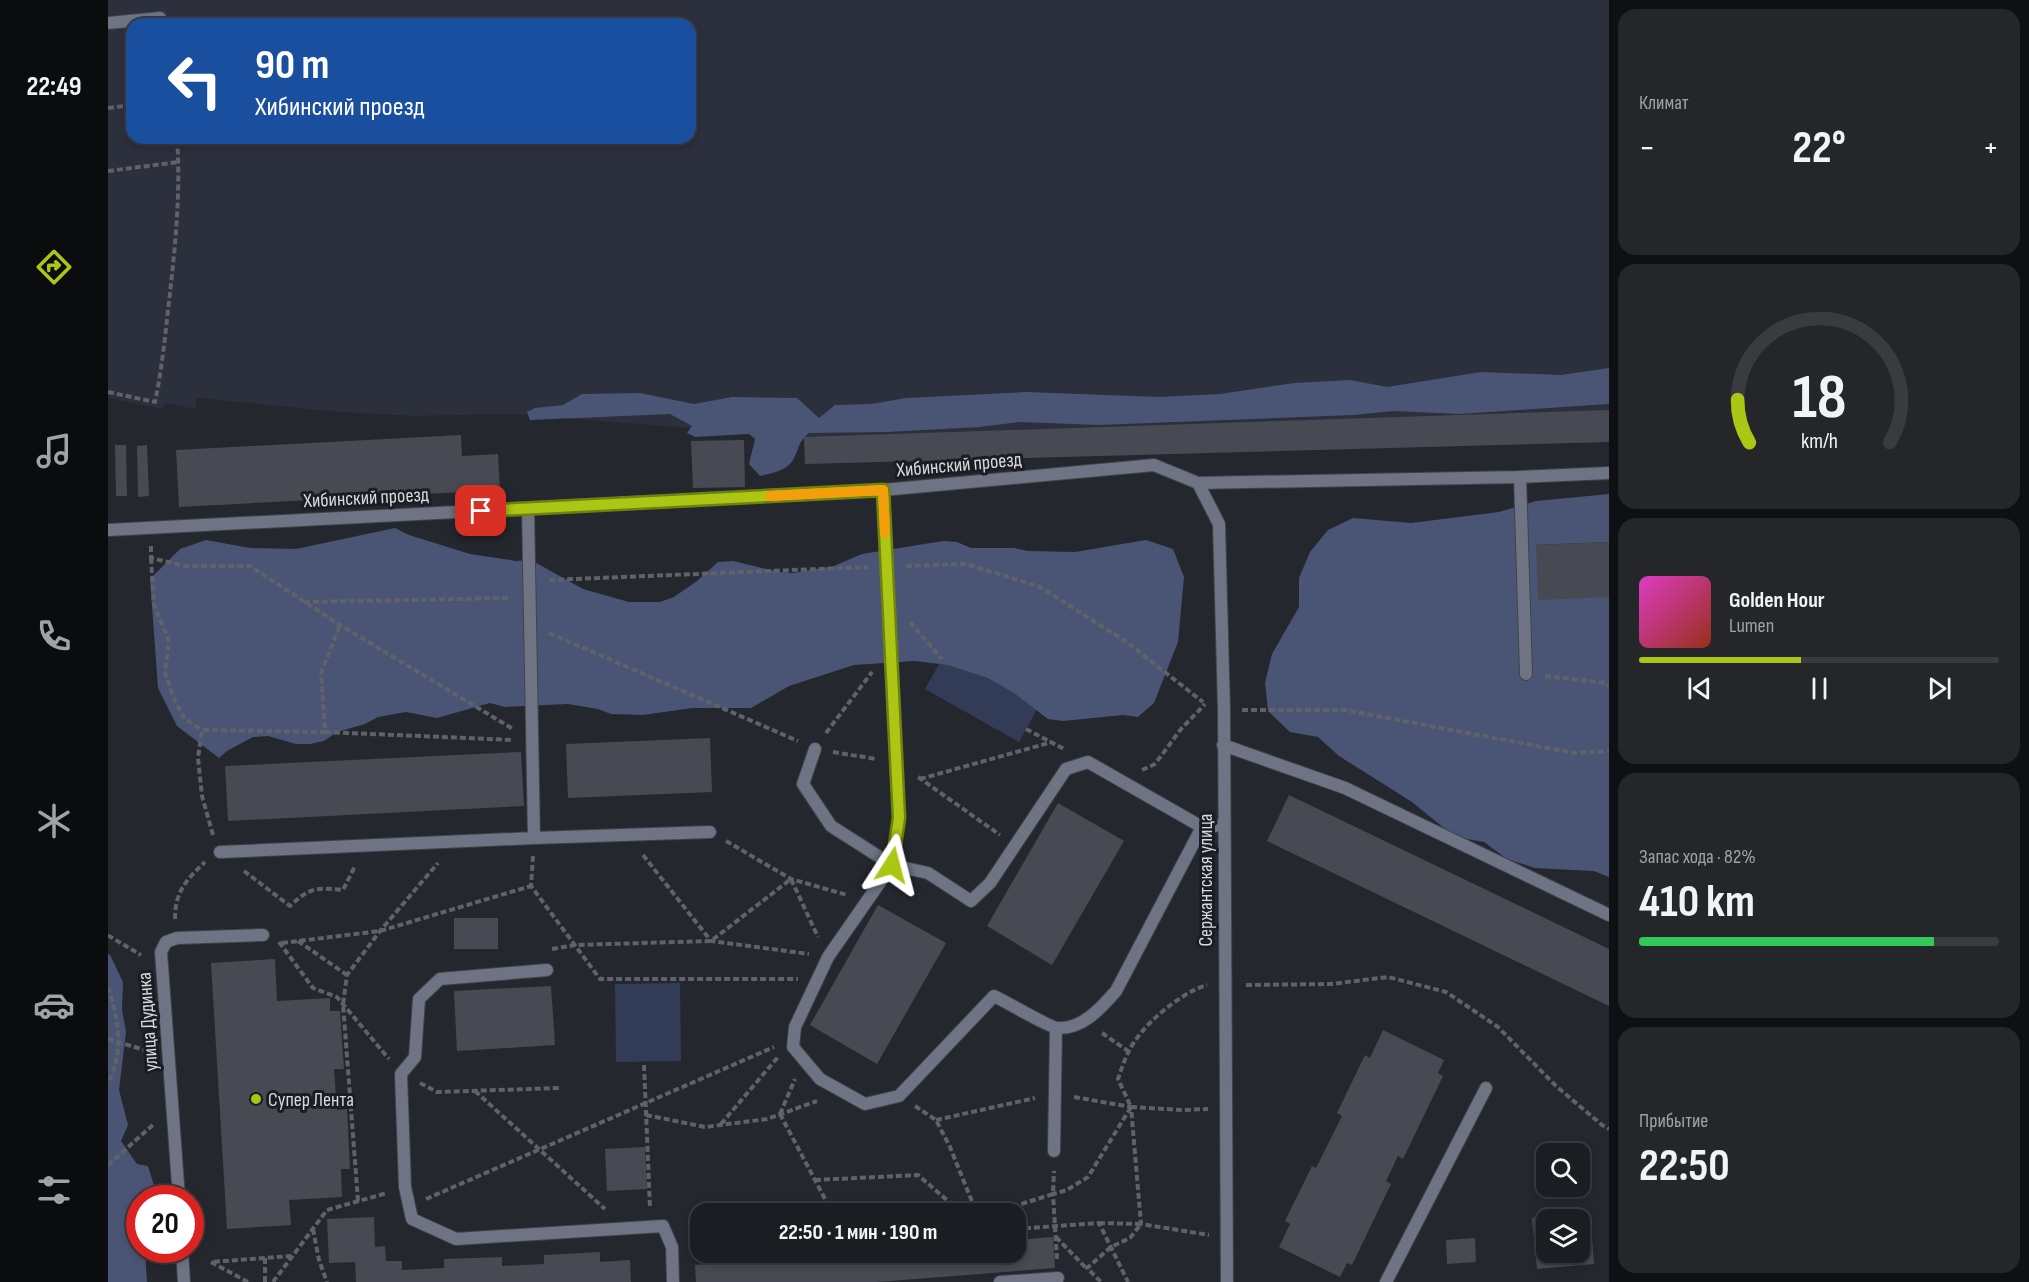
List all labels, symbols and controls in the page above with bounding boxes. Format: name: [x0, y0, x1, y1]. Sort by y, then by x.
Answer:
text: 90 m: [255, 40, 329, 91]
icon: left: [156, 42, 234, 120]
text: 22:49: [26, 71, 82, 103]
text: Хибинский проезд: [255, 91, 424, 123]
text: Климат: [1639, 91, 1689, 115]
text: 22°: [1792, 121, 1846, 176]
text: −: [1639, 128, 1655, 168]
text: +: [1983, 128, 1999, 168]
icon: directions: [33, 246, 75, 288]
text: 18: [1792, 362, 1846, 437]
icon: music: [33, 430, 75, 472]
text: km/h: [1800, 430, 1838, 455]
street label: Хибинский проезд: [895, 448, 1023, 483]
street label: Хибинский проезд: [302, 483, 430, 513]
pin: [455, 485, 506, 536]
icon: arrive: [464, 494, 497, 527]
text: Golden Hour: [1729, 587, 1825, 614]
text: Lumen: [1729, 614, 1774, 638]
icon: phone: [33, 615, 75, 657]
icon: previous: [1683, 672, 1716, 705]
icon: pause: [1803, 672, 1836, 705]
icon: next: [1923, 672, 1956, 705]
icon: climate: [33, 800, 75, 842]
street label: Сержантская улица: [1194, 814, 1218, 947]
position arrow: [860, 833, 924, 897]
text: Запас хода · 82%: [1639, 845, 1756, 869]
text: 410 km: [1639, 875, 1755, 930]
street label: улица Дудинка: [133, 971, 163, 1072]
icon: car: [33, 984, 75, 1026]
place label: Супер Лента: [268, 1088, 354, 1112]
marker: Супер Лента: [249, 1092, 263, 1106]
text: Прибытие: [1639, 1109, 1708, 1133]
text: 22:50: [1639, 1139, 1730, 1194]
map controls: [1536, 1143, 1590, 1263]
button: search: [1536, 1143, 1590, 1197]
icon: filters: [33, 1169, 75, 1211]
speed limit sign: 20: [126, 1185, 204, 1263]
button: layers: [1536, 1209, 1590, 1263]
text: 22:50 · 1 мин · 190 m: [779, 1219, 937, 1246]

